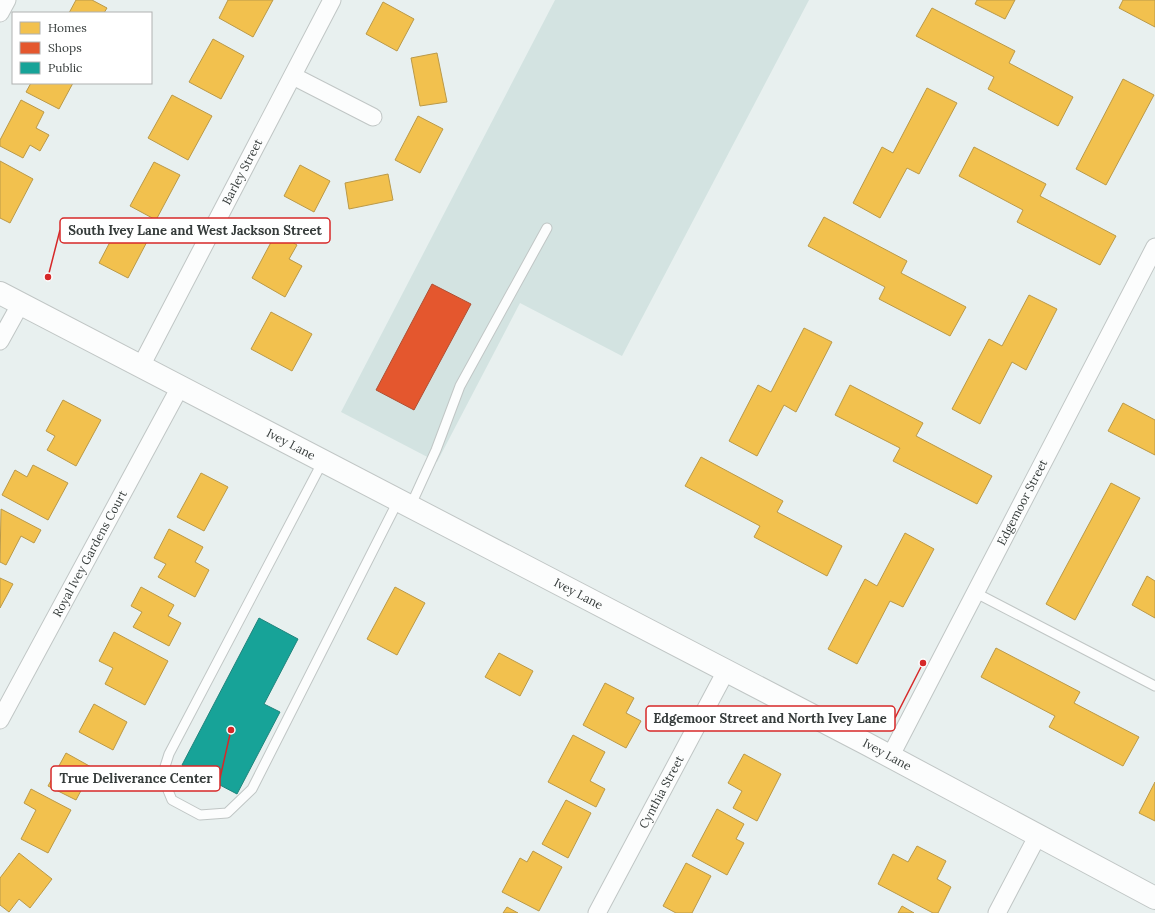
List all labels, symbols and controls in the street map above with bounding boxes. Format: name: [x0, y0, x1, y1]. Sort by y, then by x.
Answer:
legend: [12, 12, 152, 84]
text: Homes: [48, 20, 87, 35]
text: Shops: [48, 40, 82, 55]
text: Public: [48, 60, 82, 75]
street label: Barley Street: [219, 136, 265, 207]
callout: South Ivey Lane and West Jackson Street: [60, 218, 330, 243]
text: South Ivey Lane and West Jackson Street: [68, 222, 322, 239]
street label: Ivey Lane: [264, 425, 319, 463]
street label: Edgemoor Street: [993, 456, 1051, 548]
street label: Royal Ivey Gardens Court: [49, 487, 130, 619]
street label: Ivey Lane: [552, 575, 606, 613]
callout: Edgemoor Street and North Ivey Lane: [646, 706, 895, 731]
text: Edgemoor Street and North Ivey Lane: [653, 710, 887, 727]
street label: Ivey Lane: [860, 735, 915, 774]
street label: Cynthia Street: [635, 752, 687, 831]
callout: True Deliverance Center: [51, 766, 220, 791]
text: True Deliverance Center: [59, 770, 213, 787]

